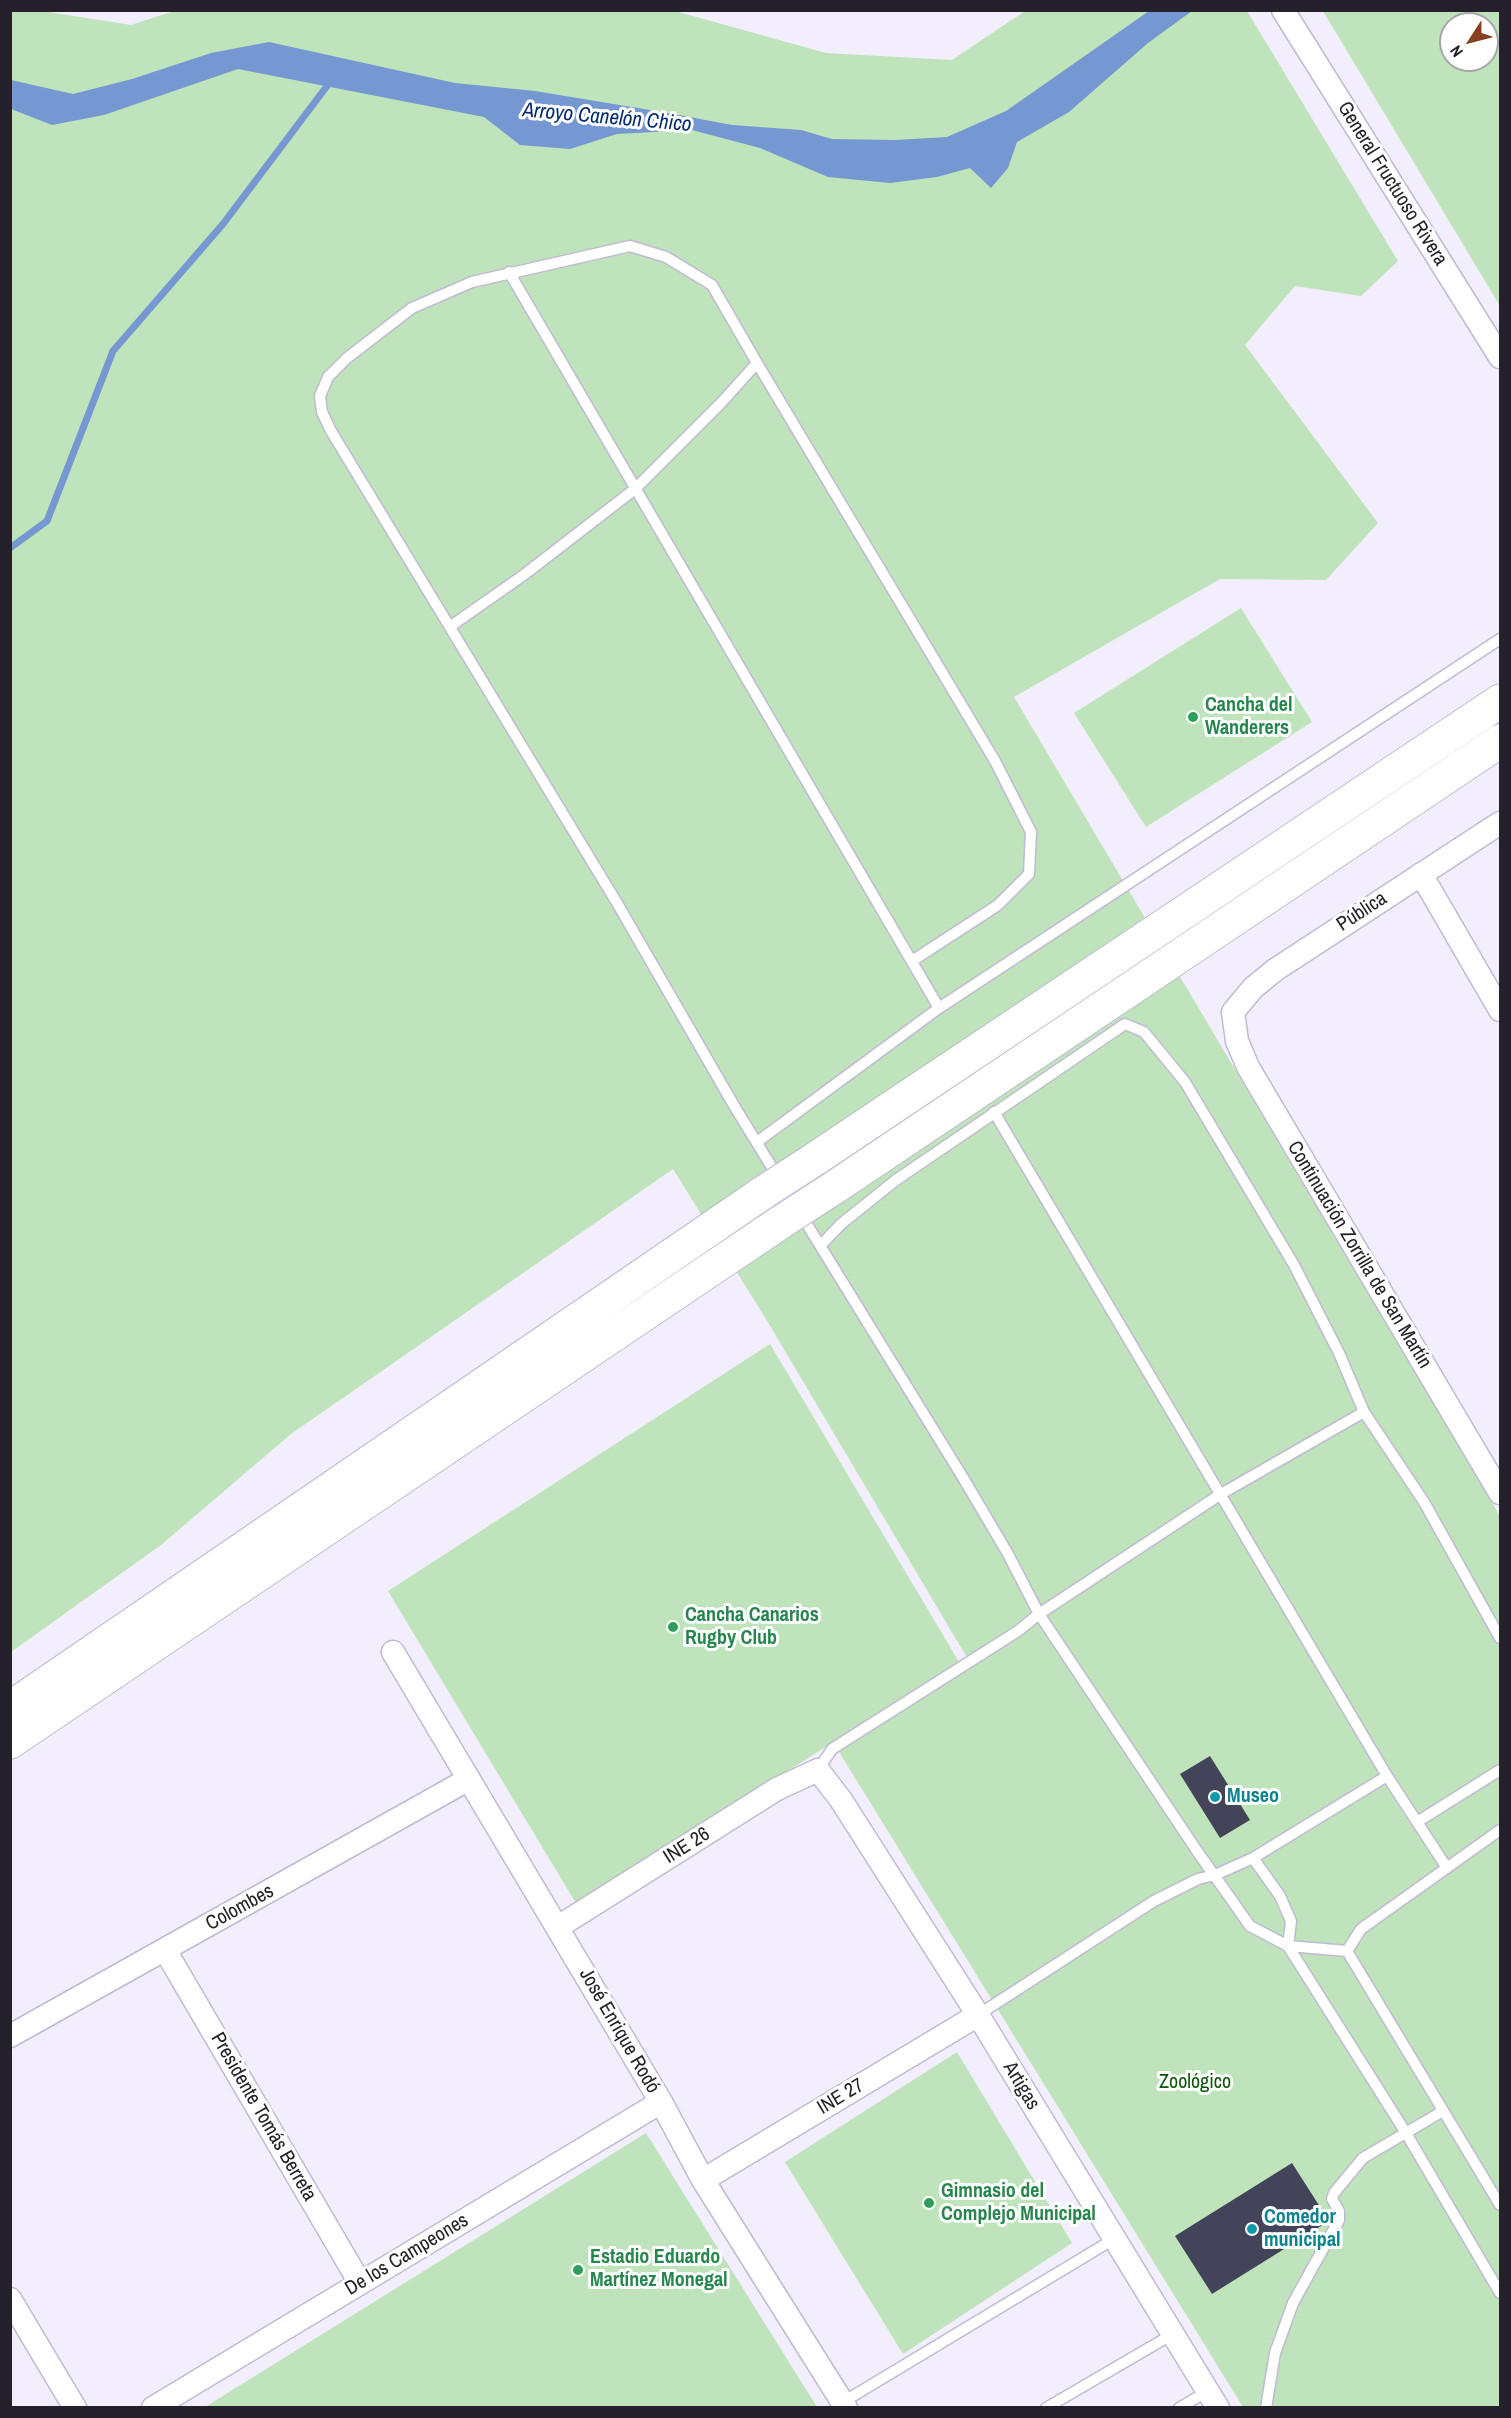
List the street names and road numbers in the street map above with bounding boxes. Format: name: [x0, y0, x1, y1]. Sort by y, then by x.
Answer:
street label: General Fructuoso Rivera: [1332, 98, 1452, 270]
street label: Pública: [1333, 887, 1391, 937]
street label: Continuación Zorrilla de San Martín: [1282, 1137, 1436, 1373]
street label: INE 26: [659, 1823, 715, 1869]
street label: Colombes: [202, 1880, 278, 1936]
street label: José Enrique Rodó: [574, 1964, 664, 2098]
street label: Presidente Tomás Berreta: [205, 2029, 321, 2205]
street label: Artigas: [997, 2058, 1045, 2114]
street label: INE 27: [813, 2074, 869, 2120]
street label: De los Campeones: [341, 2209, 473, 2301]

